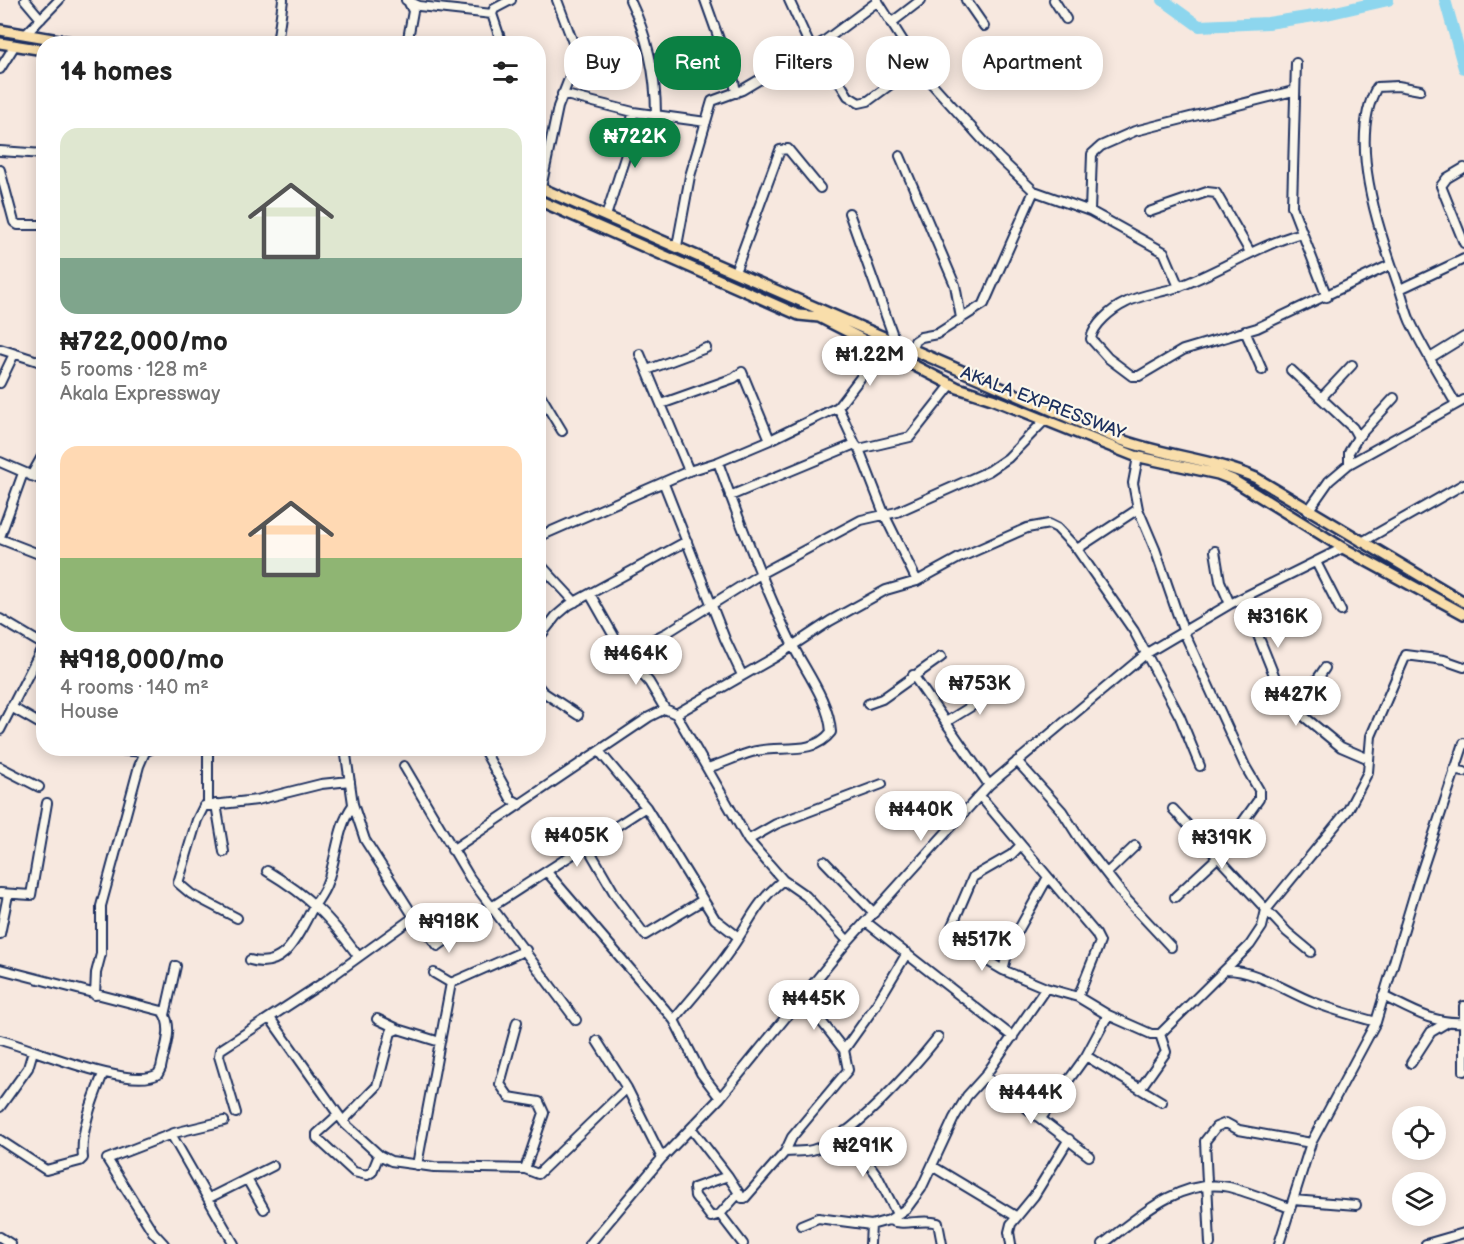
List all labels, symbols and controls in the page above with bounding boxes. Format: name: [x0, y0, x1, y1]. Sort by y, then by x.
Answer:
chip: Buy: [564, 36, 642, 90]
chip: Rent: [654, 36, 741, 90]
chip: Filters: [753, 36, 854, 90]
chip: New: [866, 36, 950, 90]
chip: Apartment: [962, 36, 1103, 90]
icon: filters: [489, 56, 522, 89]
text: 14 homes: [60, 57, 172, 88]
pin: ₦722K: [593, 118, 677, 169]
text: ₦722K: [603, 125, 667, 149]
icon: home: [237, 167, 345, 275]
text: ₦722,000/mo: [60, 327, 228, 358]
pin: ₦1.22M: [821, 336, 919, 387]
text: ₦1.22M: [836, 343, 904, 367]
text: 5 rooms · 128 m²: [60, 358, 208, 382]
street label: AKALA EXPRESSWAY: [958, 362, 1129, 444]
text: Akala Expressway: [60, 382, 220, 406]
icon: home: [237, 485, 345, 593]
pin: ₦316K: [1236, 598, 1320, 649]
text: ₦316K: [1248, 605, 1308, 629]
pin: ₦464K: [594, 635, 678, 686]
text: ₦464K: [604, 642, 668, 666]
text: ₦918,000/mo: [60, 645, 224, 676]
pin: ₦753K: [938, 665, 1022, 716]
text: ₦753K: [949, 672, 1011, 696]
text: 4 rooms · 140 m²: [60, 676, 209, 700]
pin: ₦427K: [1254, 676, 1338, 727]
text: ₦427K: [1265, 683, 1327, 707]
text: House: [60, 700, 119, 724]
pin: ₦440K: [879, 791, 963, 842]
text: ₦440K: [889, 798, 953, 822]
pin: ₦405K: [535, 817, 619, 868]
pin: ₦319K: [1180, 819, 1264, 870]
text: ₦405K: [545, 824, 609, 848]
text: ₦319K: [1192, 826, 1252, 850]
pin: ₦918K: [407, 903, 491, 954]
text: ₦918K: [419, 910, 479, 934]
pin: ₦517K: [940, 921, 1024, 972]
text: ₦517K: [952, 928, 1012, 952]
pin: ₦445K: [772, 980, 856, 1031]
text: ₦445K: [782, 987, 846, 1011]
pin: ₦444K: [989, 1074, 1073, 1125]
text: ₦444K: [999, 1081, 1063, 1105]
map controls: [1392, 1106, 1446, 1226]
button: locate: [1392, 1106, 1446, 1160]
pin: ₦291K: [821, 1127, 905, 1178]
text: ₦291K: [833, 1134, 893, 1158]
button: layers: [1392, 1172, 1446, 1226]

